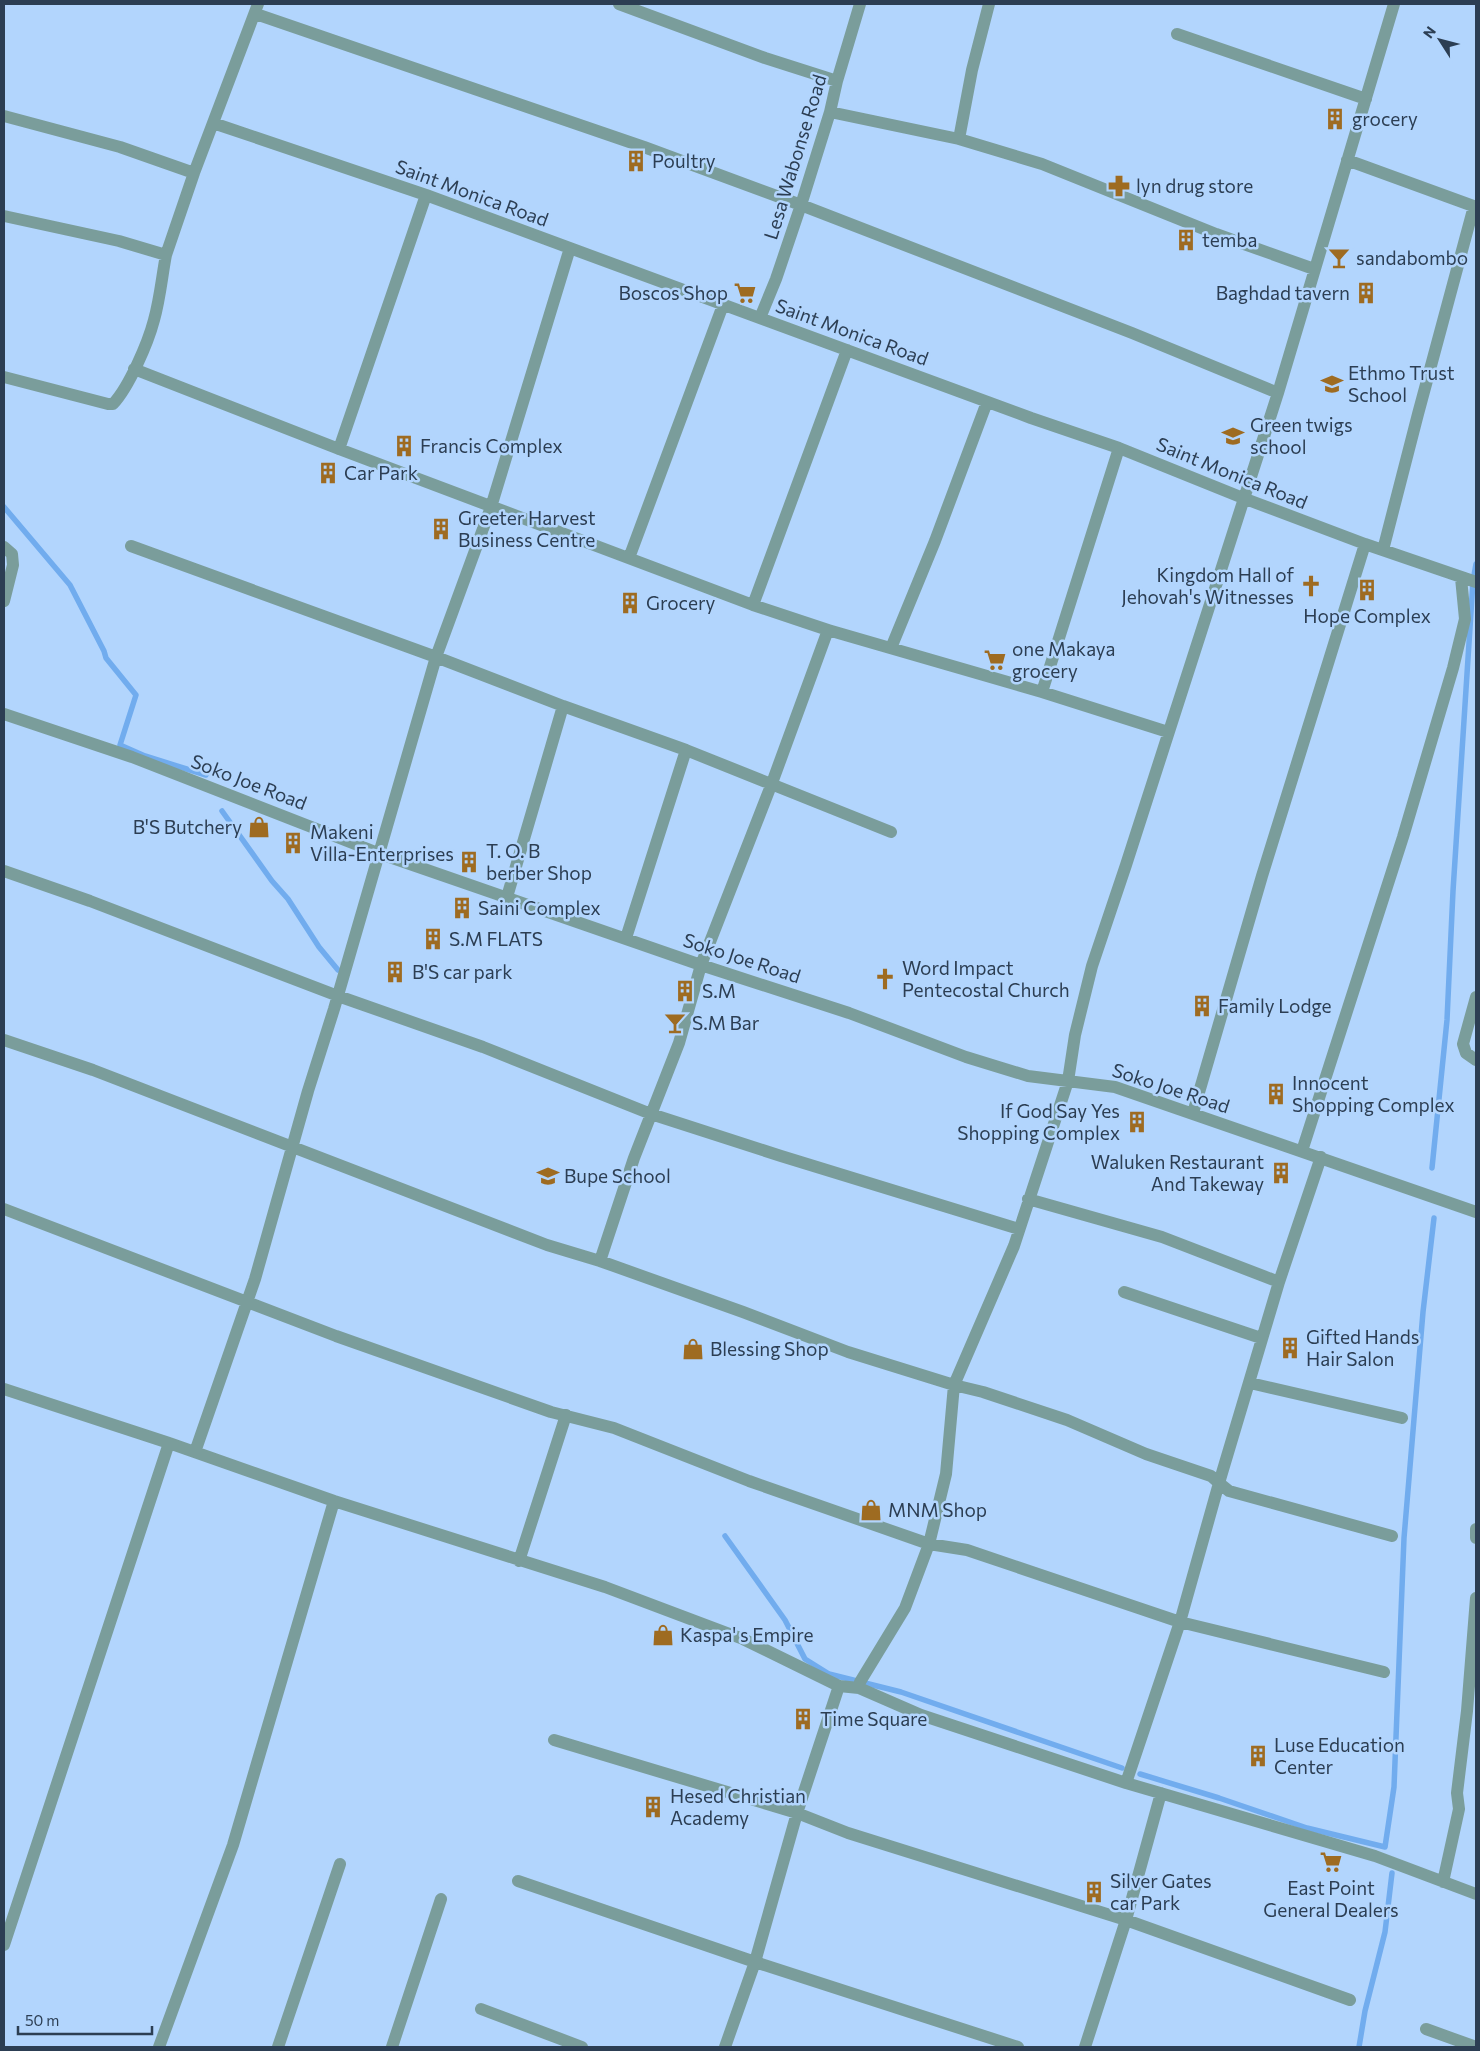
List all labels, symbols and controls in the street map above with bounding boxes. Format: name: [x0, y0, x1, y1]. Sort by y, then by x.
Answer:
north arrow: [1415, 15, 1465, 65]
text: N: [1419, 23, 1439, 41]
street label: Lesa Wabonse Road: [758, 71, 831, 242]
building icon: grocery: [1322, 106, 1348, 132]
place label: grocery: [1352, 107, 1418, 130]
building icon: Poultry: [623, 148, 649, 174]
place label: Poultry: [652, 149, 716, 172]
street label: Saint Monica Road: [393, 154, 552, 231]
pharmacy icon: lyn drug store: [1106, 173, 1132, 199]
place label: lyn drug store: [1136, 174, 1253, 197]
building icon: temba: [1173, 227, 1199, 253]
place label: temba: [1202, 228, 1257, 251]
bar icon: sandabombo: [1326, 245, 1352, 271]
place label: sandabombo: [1356, 246, 1468, 269]
supermarket icon: Boscos Shop: [732, 280, 758, 306]
building icon: Baghdad tavern: [1353, 280, 1379, 306]
place label: Boscos Shop: [618, 281, 728, 304]
place label: Baghdad tavern: [1216, 281, 1350, 304]
street label: Saint Monica Road: [773, 293, 932, 370]
place label: Ethmo Trust School: [1348, 361, 1455, 406]
school or university icon: Ethmo Trust School: [1319, 371, 1345, 397]
place label: Green twigs school: [1250, 413, 1353, 458]
school or university icon: Green twigs school: [1220, 423, 1246, 449]
street label: Saint Monica Road: [1153, 432, 1311, 513]
building icon: Francis Complex: [391, 433, 417, 459]
place label: Francis Complex: [420, 434, 563, 457]
building icon: Car Park: [315, 460, 341, 486]
place label: Car Park: [344, 461, 418, 484]
place label: Greeter Harvest Business Centre: [458, 506, 596, 551]
building icon: Greeter Harvest Business Centre: [428, 516, 454, 542]
place label: Kingdom Hall of Jehovah's Witnesses: [1121, 563, 1294, 608]
church icon: Kingdom Hall of Jehovah's Witnesses: [1298, 573, 1324, 599]
building icon: Hope Complex: [1354, 577, 1380, 603]
building icon: Grocery: [617, 590, 643, 616]
place label: Grocery: [646, 591, 716, 614]
place label: Hope Complex: [1303, 604, 1431, 627]
place label: one Makaya grocery: [1012, 637, 1115, 682]
supermarket icon: one Makaya grocery: [982, 647, 1008, 673]
street label: Soko Joe Road: [188, 749, 310, 814]
shop icon: B'S Butchery: [246, 814, 272, 840]
place label: B'S Butchery: [133, 815, 242, 838]
place label: Makeni Villa-Enterprises: [310, 820, 454, 865]
building icon: Makeni Villa-Enterprises: [280, 830, 306, 856]
place label: T. O. B berber Shop: [486, 839, 592, 884]
building icon: T. O. B berber Shop: [456, 849, 482, 875]
building icon: Saini Complex: [449, 895, 475, 921]
place label: Saini Complex: [478, 896, 601, 919]
building icon: S.M FLATS: [420, 926, 446, 952]
place label: S.M FLATS: [449, 927, 543, 950]
street label: Soko Joe Road: [680, 928, 804, 987]
place label: Word Impact Pentecostal Church: [902, 956, 1070, 1001]
building icon: B'S car park: [382, 959, 408, 985]
place label: B'S car park: [412, 960, 513, 983]
church icon: Word Impact Pentecostal Church: [872, 966, 898, 992]
building icon: S.M: [672, 978, 698, 1004]
place label: S.M: [702, 979, 736, 1002]
building icon: Family Lodge: [1189, 993, 1215, 1019]
place label: Family Lodge: [1218, 994, 1332, 1017]
bar icon: S.M Bar: [662, 1010, 688, 1036]
place label: S.M Bar: [692, 1011, 760, 1034]
street label: Soko Joe Road: [1109, 1058, 1233, 1117]
place label: Innocent Shopping Complex: [1292, 1071, 1455, 1116]
building icon: Innocent Shopping Complex: [1263, 1081, 1289, 1107]
place label: If God Say Yes Shopping Complex: [957, 1099, 1120, 1144]
building icon: If God Say Yes Shopping Complex: [1124, 1109, 1150, 1135]
place label: Waluken Restaurant And Takeway: [1091, 1150, 1264, 1195]
building icon: Waluken Restaurant And Takeway: [1268, 1160, 1294, 1186]
school or university icon: Bupe School: [535, 1163, 561, 1189]
place label: Bupe School: [564, 1164, 671, 1187]
place label: Gifted Hands Hair Salon: [1306, 1325, 1419, 1370]
building icon: Gifted Hands Hair Salon: [1277, 1335, 1303, 1361]
shop icon: Blessing Shop: [680, 1336, 706, 1362]
place label: Blessing Shop: [710, 1337, 829, 1360]
shop icon: MNM Shop: [858, 1497, 884, 1523]
place label: MNM Shop: [888, 1498, 987, 1521]
shop icon: Kaspa' s Empire: [650, 1622, 676, 1648]
place label: Kaspa' s Empire: [680, 1623, 814, 1646]
building icon: Time Square: [790, 1706, 816, 1732]
place label: Time Square: [820, 1707, 927, 1730]
place label: Luse Education Center: [1274, 1733, 1405, 1778]
building icon: Luse Education Center: [1245, 1743, 1271, 1769]
place label: Hesed Christian Academy: [670, 1784, 806, 1829]
building icon: Hesed Christian Academy: [640, 1794, 666, 1820]
supermarket icon: East Point General Dealers: [1318, 1849, 1344, 1875]
place label: Silver Gates car Park: [1110, 1869, 1212, 1914]
place label: East Point General Dealers: [1263, 1876, 1399, 1921]
building icon: Silver Gates car Park: [1081, 1879, 1107, 1905]
scale bar: [18, 2004, 151, 2036]
text: 50 m: [25, 2011, 59, 2029]

